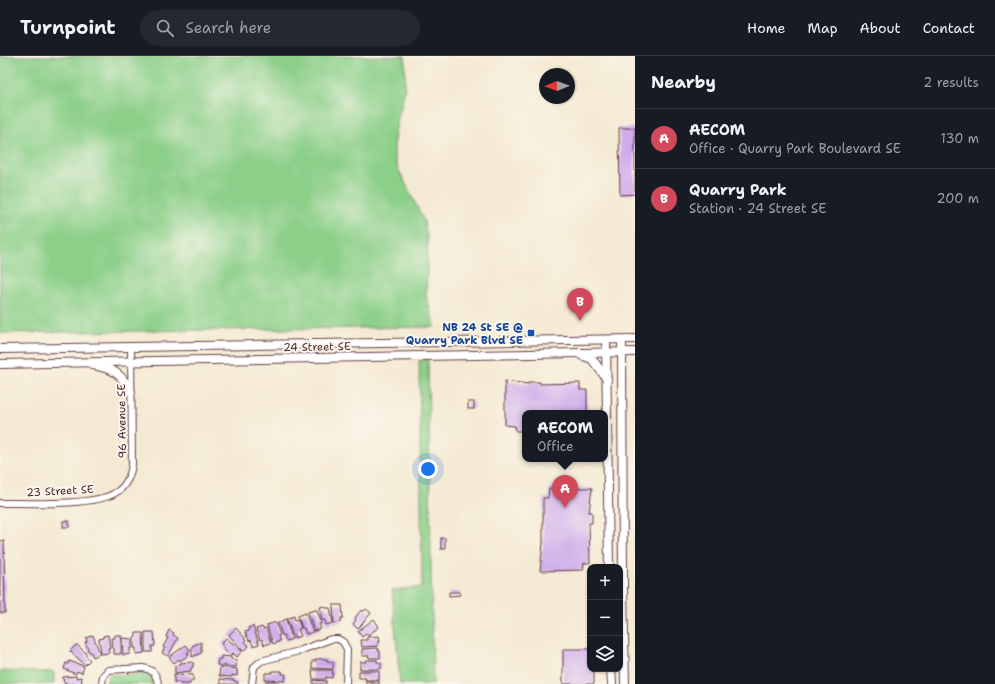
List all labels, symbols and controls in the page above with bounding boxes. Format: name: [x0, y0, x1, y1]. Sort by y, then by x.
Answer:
search box: [140, 10, 420, 46]
text: Turnpoint: [20, 15, 116, 40]
icon: search: [154, 17, 176, 39]
text: Search here: [186, 18, 271, 38]
text: Home: [747, 19, 786, 37]
text: Map: [808, 19, 838, 37]
text: About: [860, 19, 901, 37]
text: Contact: [923, 19, 975, 37]
north arrow: [539, 68, 575, 104]
text: Nearby: [651, 71, 716, 93]
text: 2 results: [923, 74, 979, 91]
text: AECOM: [689, 120, 745, 140]
text: A: [659, 130, 669, 147]
text: 130 m: [941, 130, 979, 147]
text: Office · Quarry Park Boulevard SE: [689, 140, 901, 157]
text: Quarry Park: [689, 180, 786, 200]
text: B: [660, 190, 668, 207]
text: 200 m: [937, 190, 979, 207]
text: Station · 24 Street SE: [689, 200, 826, 217]
pin: B: [567, 288, 593, 321]
place label: NB 24 St SE @ Quarry Park Blvd SE: [406, 320, 523, 348]
marker: NB 24 St SE @ Quarry Park Blvd SE: [526, 328, 536, 338]
street label: 24 Street SE: [283, 339, 351, 355]
street label: 96 Avenue SE: [114, 384, 130, 458]
popup: [522, 410, 608, 462]
text: AECOM: [537, 418, 593, 438]
text: Office: [537, 438, 574, 455]
your location: [418, 459, 438, 479]
pin: A: [552, 475, 578, 508]
street label: 23 Street SE: [26, 482, 94, 500]
map controls: [587, 564, 623, 672]
button: +: [587, 564, 623, 600]
button: −: [587, 600, 623, 636]
button: layers: [587, 636, 623, 672]

